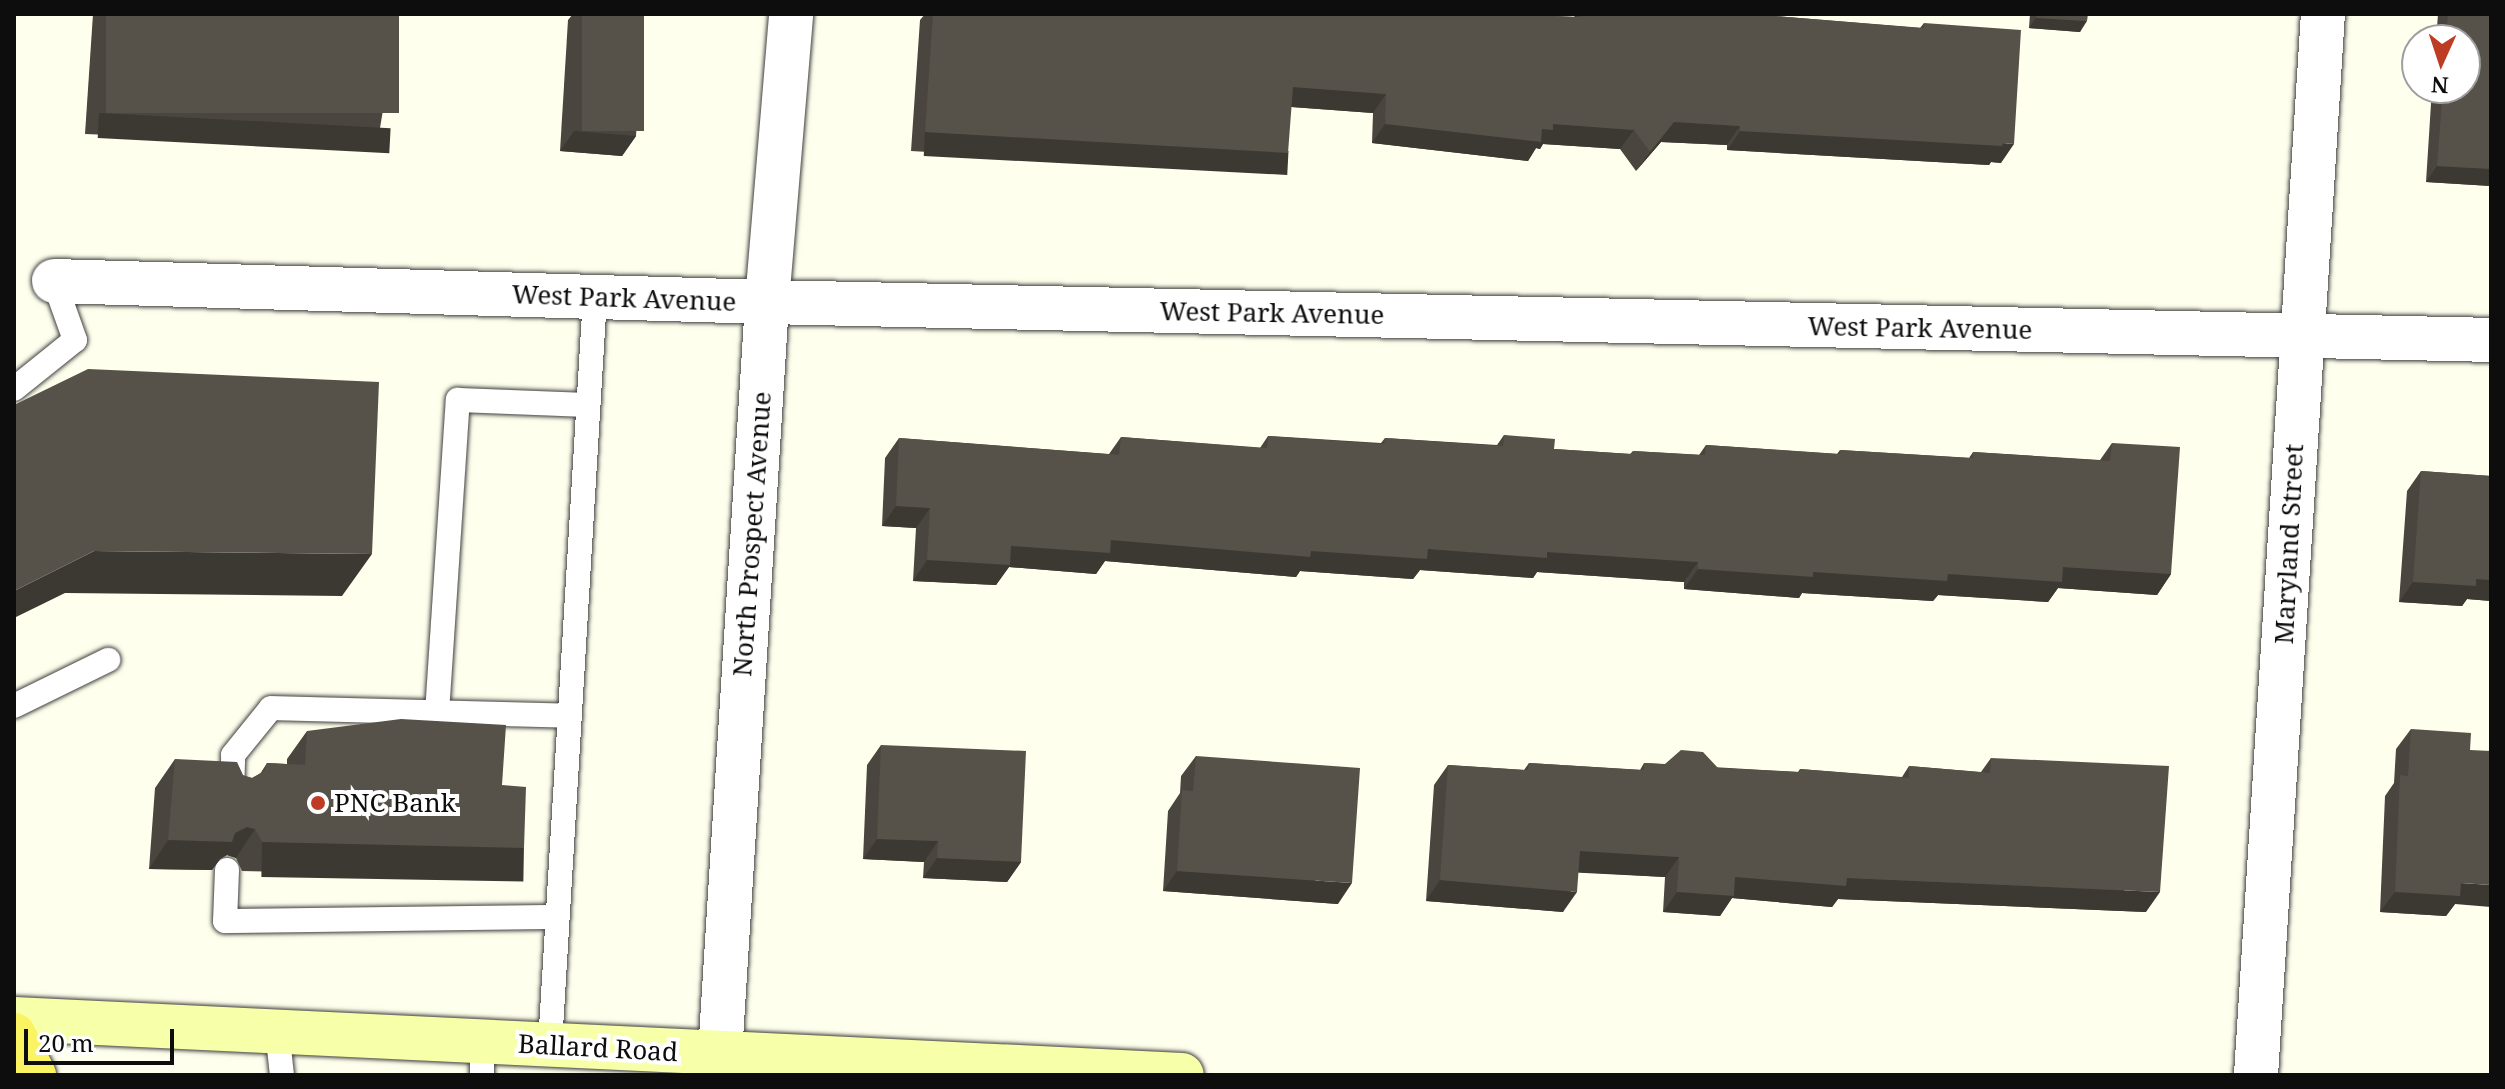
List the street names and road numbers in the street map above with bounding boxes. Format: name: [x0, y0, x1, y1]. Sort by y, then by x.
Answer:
street label: West Park Avenue: [511, 278, 737, 318]
street label: West Park Avenue: [1159, 295, 1385, 331]
street label: West Park Avenue: [1807, 310, 2033, 346]
street label: North Prospect Avenue: [726, 390, 778, 678]
street label: Maryland Street: [2268, 443, 2310, 645]
street label: Ballard Road: [517, 1028, 679, 1068]

